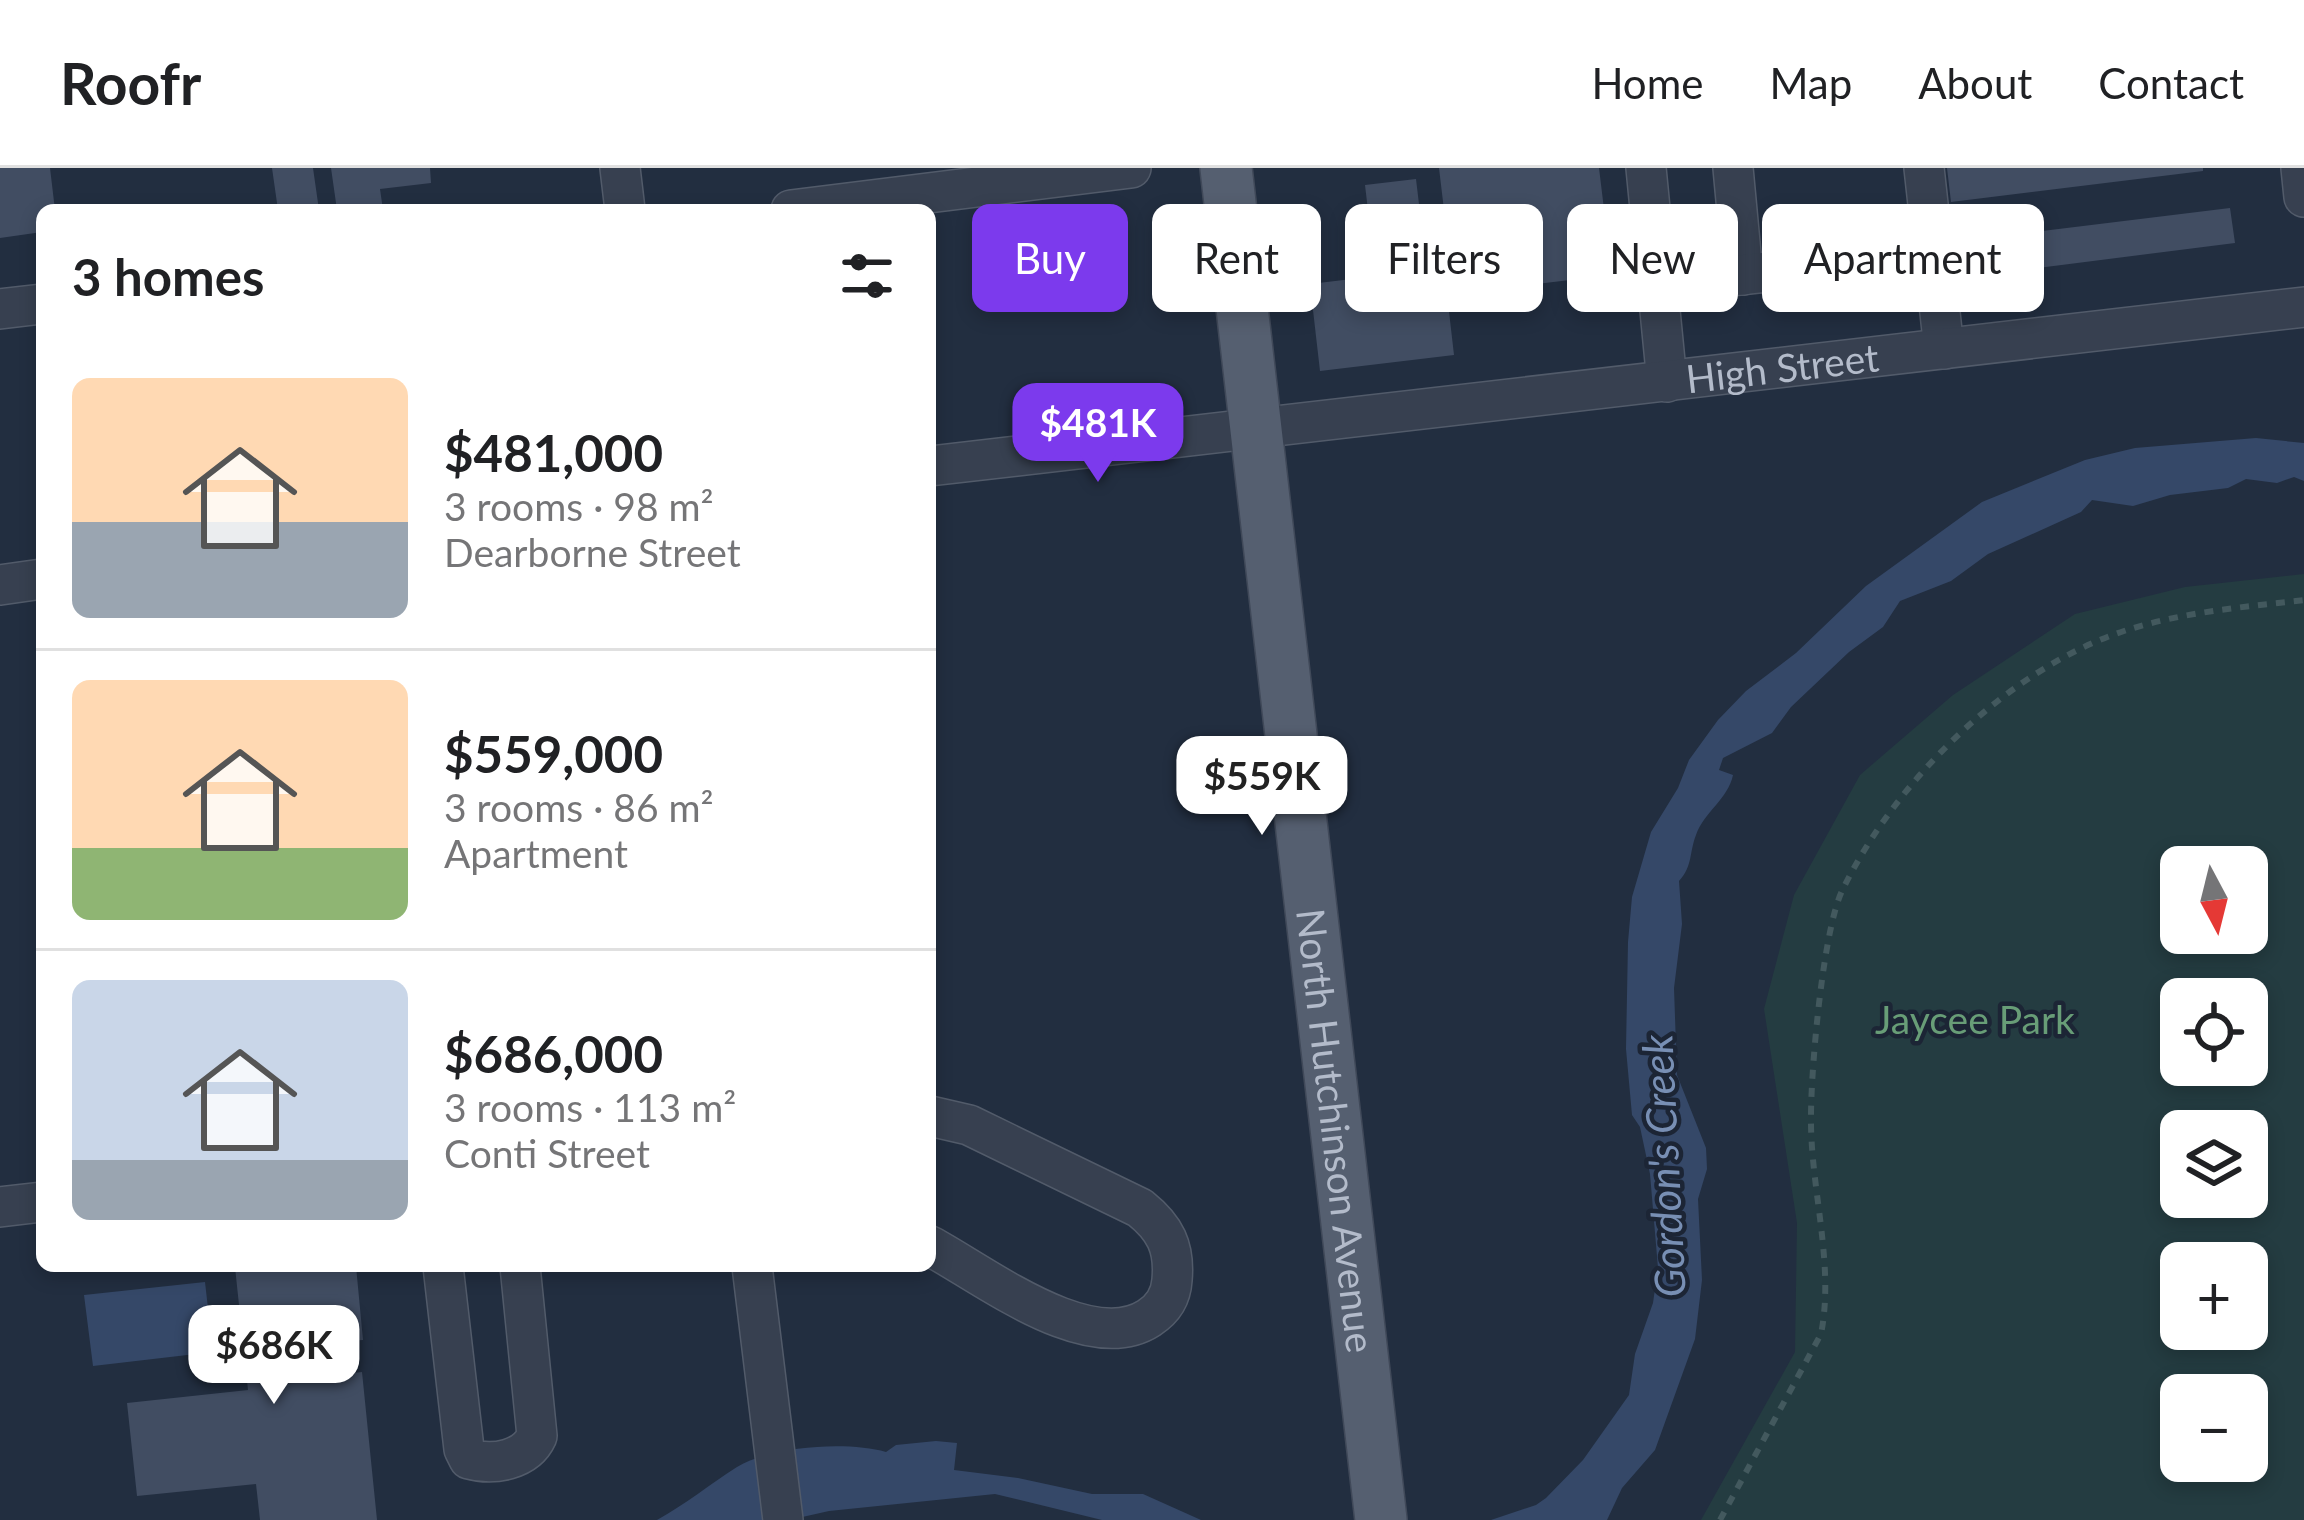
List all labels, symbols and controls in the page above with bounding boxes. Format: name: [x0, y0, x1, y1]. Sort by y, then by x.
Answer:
text: Roofr: [60, 49, 201, 117]
text: Home: [1591, 58, 1703, 108]
text: Map: [1769, 58, 1852, 108]
text: About: [1918, 58, 2032, 108]
text: Contact: [2098, 58, 2244, 108]
chip: Buy: [972, 204, 1128, 312]
chip: Rent: [1152, 204, 1321, 312]
chip: Filters: [1345, 204, 1543, 312]
chip: New: [1567, 204, 1738, 312]
chip: Apartment: [1762, 204, 2044, 312]
icon: filters: [834, 243, 900, 309]
text: 3 homes: [72, 246, 264, 307]
street label: High Street: [1684, 333, 1881, 401]
pin: $481K: [1014, 383, 1182, 485]
text: $481K: [1039, 399, 1157, 445]
text: $481,000: [444, 422, 663, 483]
icon: home: [168, 426, 312, 570]
text: 3 rooms · 98 m²: [444, 483, 714, 529]
text: Dearborne Street: [444, 529, 741, 575]
text: $559,000: [444, 723, 663, 784]
icon: home: [168, 728, 312, 872]
pin: $559K: [1178, 736, 1346, 838]
text: $559K: [1203, 752, 1321, 798]
text: 3 rooms · 86 m²: [444, 784, 714, 830]
text: Apartment: [444, 830, 628, 876]
north arrow: [2160, 846, 2268, 954]
map controls: [2160, 846, 2268, 1482]
street label: North Hutchinson Avenue: [1288, 906, 1385, 1355]
button: locate: [2160, 978, 2268, 1086]
park label: Jaycee Park: [1875, 996, 2075, 1042]
text: $686,000: [444, 1023, 663, 1084]
icon: home: [168, 1028, 312, 1172]
water label: Gordon's Creek: [1631, 1032, 1695, 1299]
text: 3 rooms · 113 m²: [444, 1084, 736, 1130]
button: layers: [2160, 1110, 2268, 1218]
text: Conti Street: [444, 1130, 650, 1176]
button: +: [2160, 1242, 2268, 1350]
pin: $686K: [190, 1305, 358, 1407]
text: $686K: [215, 1321, 333, 1367]
button: −: [2160, 1374, 2268, 1482]

